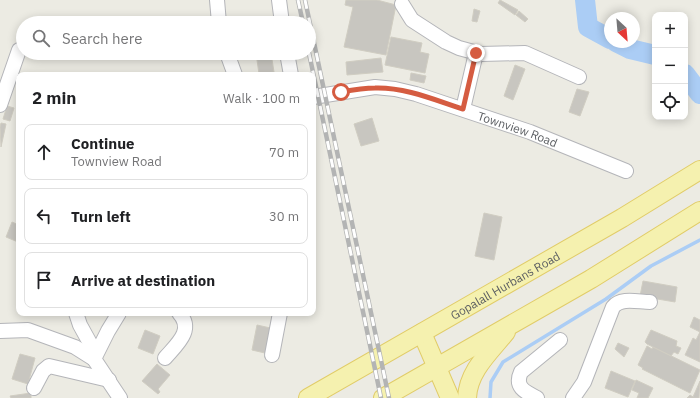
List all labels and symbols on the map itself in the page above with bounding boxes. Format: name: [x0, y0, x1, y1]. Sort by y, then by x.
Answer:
north arrow: [604, 12, 640, 48]
route end: [467, 44, 485, 62]
route start: [332, 83, 350, 101]
street label: Townview Road: [476, 108, 560, 150]
street label: Gopalall Hurbans Road: [448, 248, 562, 322]

